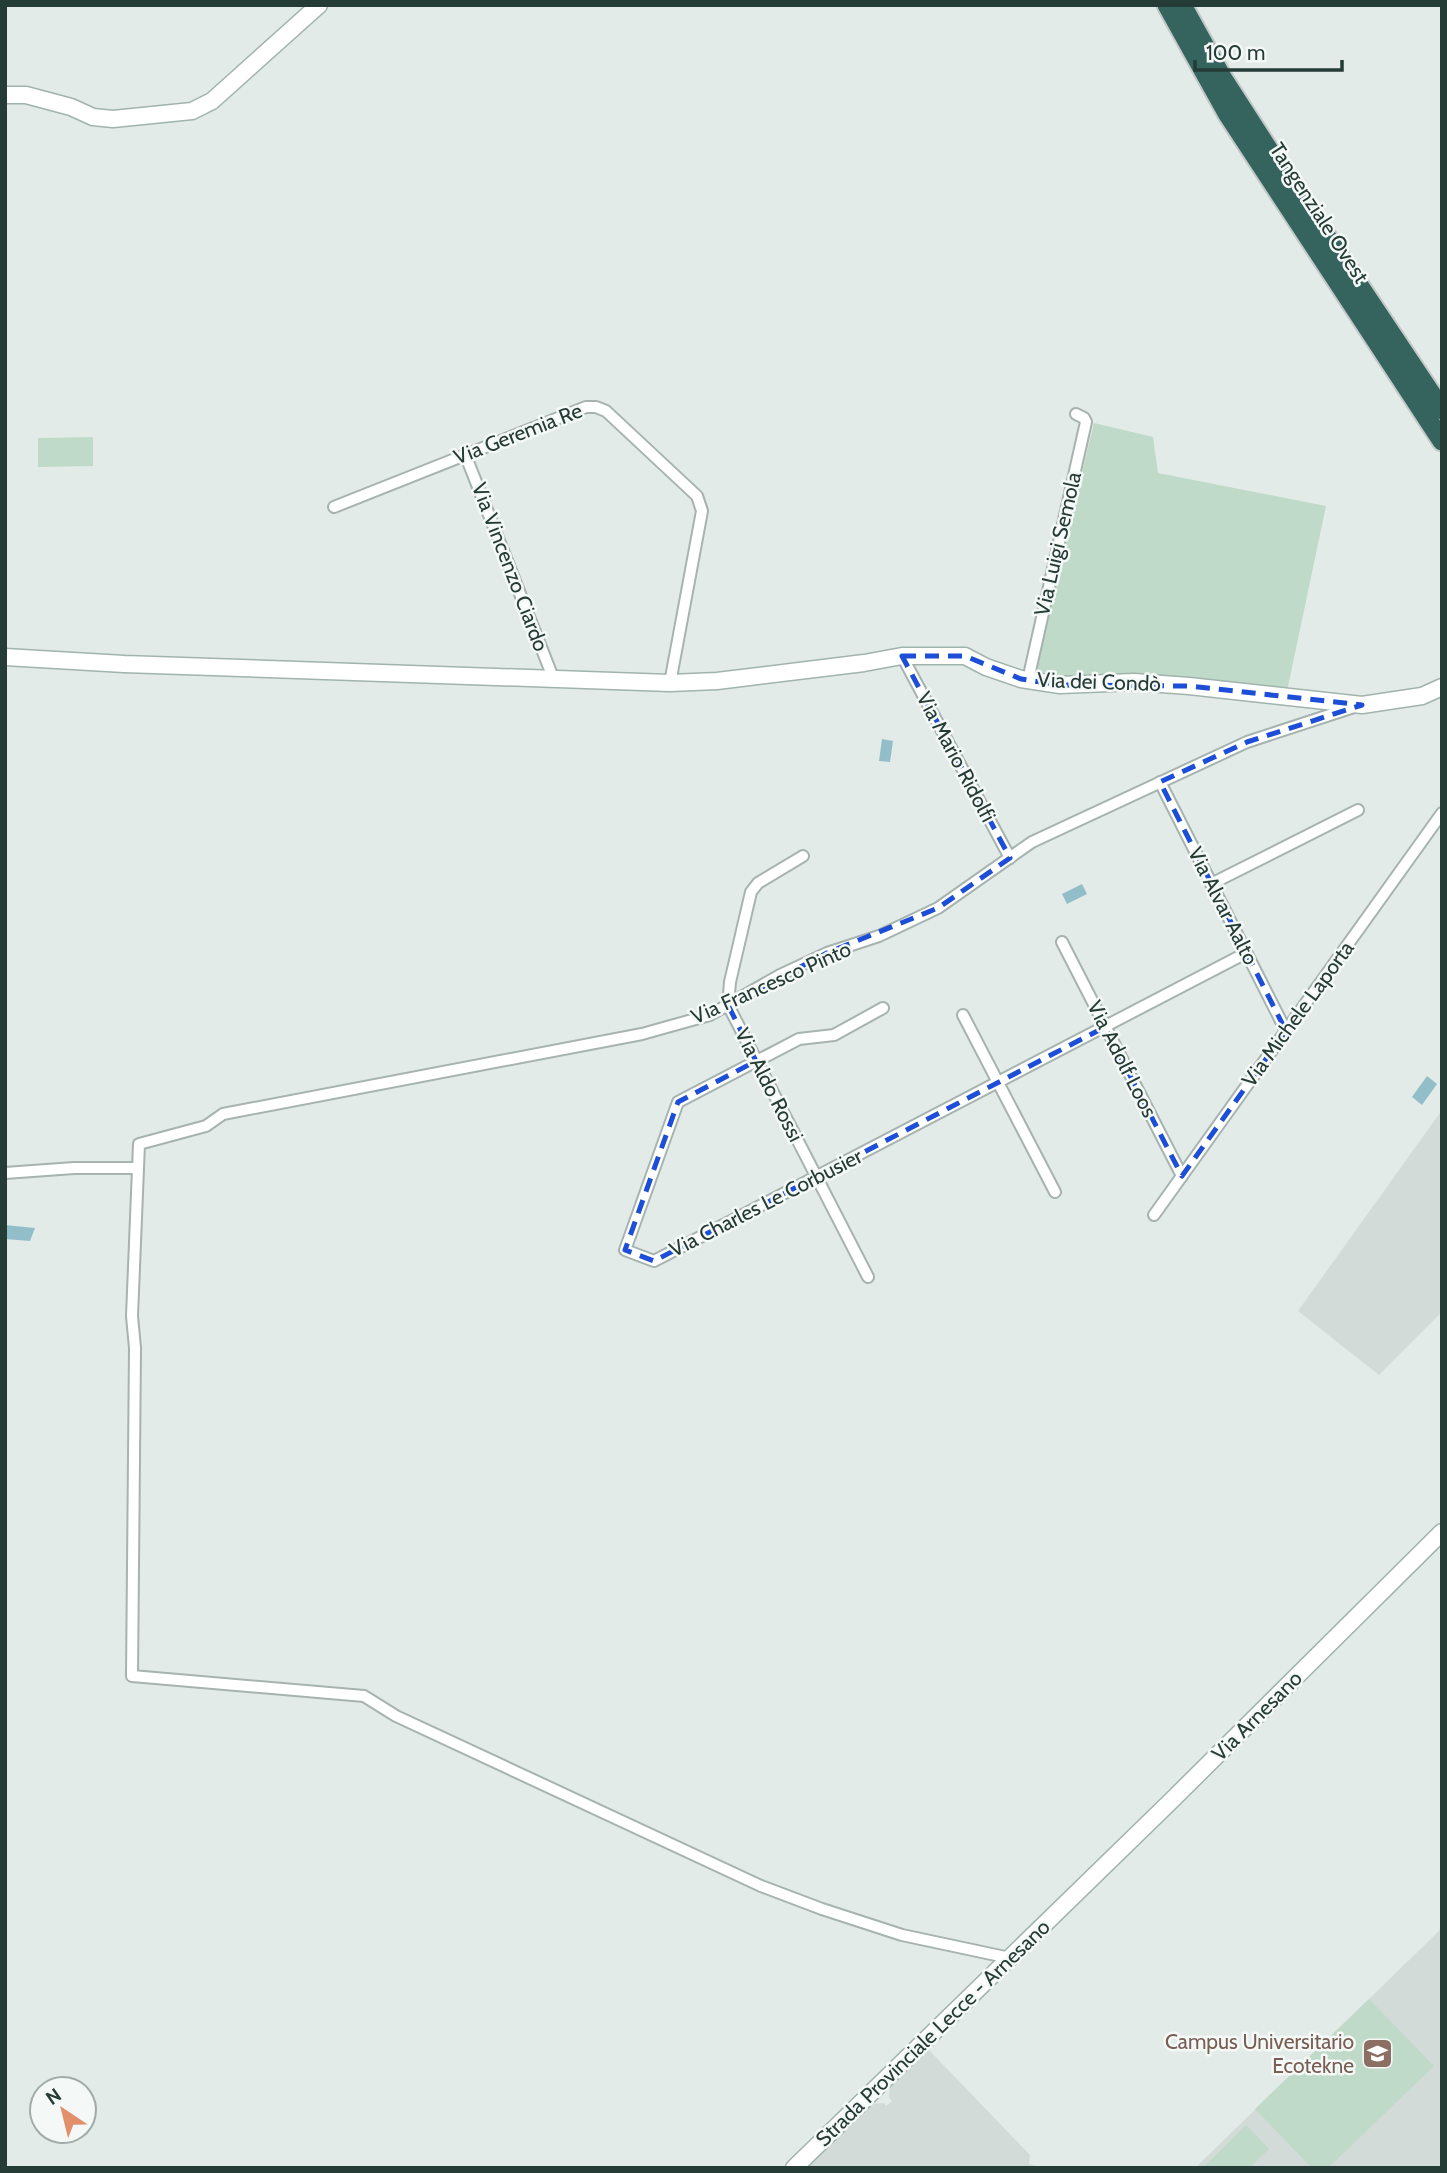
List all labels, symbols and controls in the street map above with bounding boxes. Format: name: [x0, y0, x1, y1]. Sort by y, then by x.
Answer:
scale bar: [1195, 28, 1342, 72]
text: 100 m: [1206, 40, 1265, 65]
street label: Tangenziale Ovest: [1265, 138, 1374, 288]
street label: Via Geremia Re: [450, 397, 586, 469]
street label: Via Luigi Semola: [1029, 470, 1086, 618]
street label: Via Vincenzo Ciardo: [467, 479, 554, 655]
street label: Via dei Condò: [1037, 667, 1161, 696]
street label: Via Mario Ridolfi: [912, 687, 1001, 826]
street label: Via Alvar Aalto: [1183, 843, 1264, 969]
street label: Via Francesco Pinto: [687, 936, 855, 1029]
street label: Via Michele Laporta: [1236, 936, 1359, 1091]
street label: Via Adolf Loos: [1082, 996, 1163, 1122]
street label: Via Aldo Rossi: [730, 1024, 809, 1146]
street label: Via Charles Le Corbusier: [665, 1143, 867, 1262]
street label: Via Arnesano: [1206, 1665, 1307, 1766]
street label: Strada Provinciale Lecce - Arnesano: [810, 1914, 1055, 2151]
place label: Campus Universitario Ecotekne: [1165, 2029, 1354, 2078]
school or university icon: Campus Universitario Ecotekne: [1360, 2037, 1394, 2071]
north arrow: [28, 2075, 98, 2145]
text: N: [41, 2083, 66, 2110]

